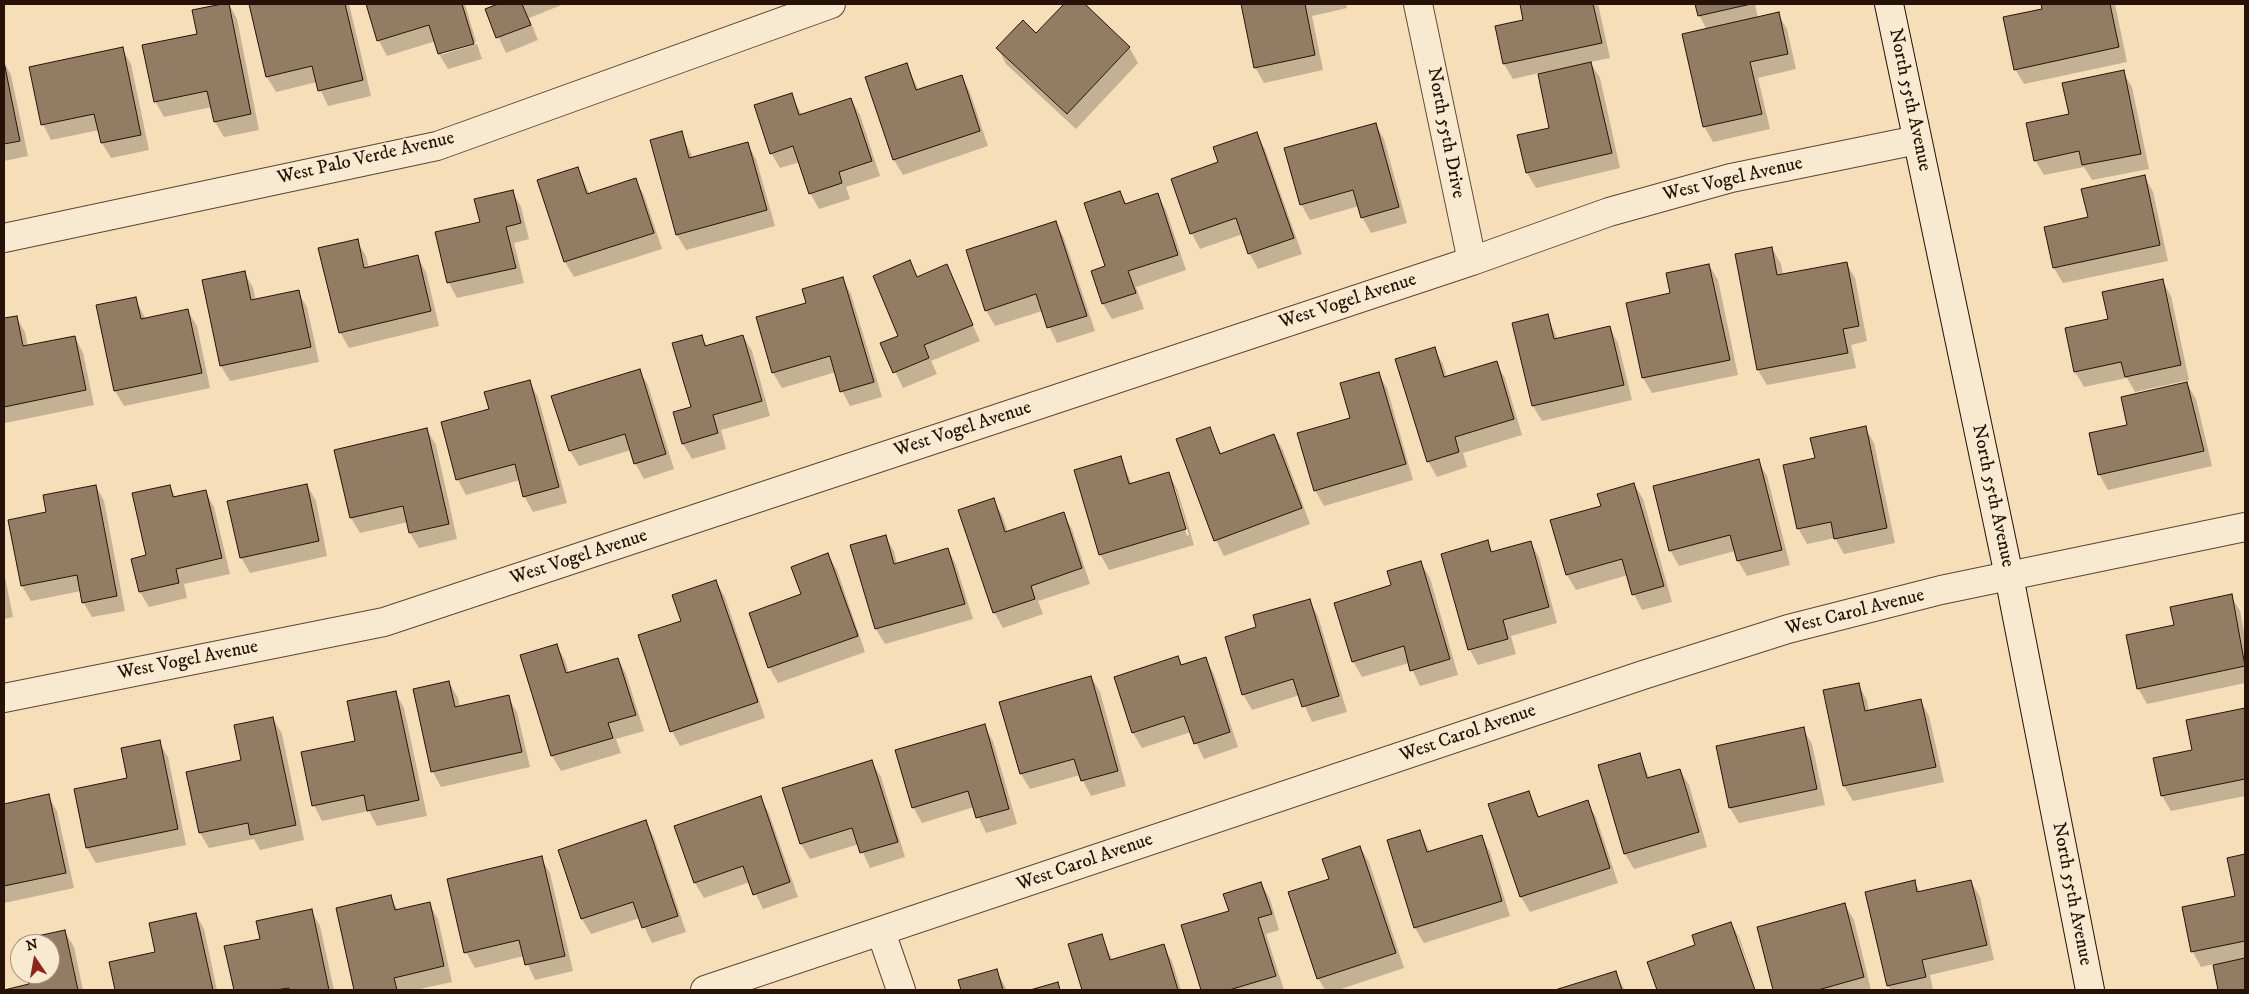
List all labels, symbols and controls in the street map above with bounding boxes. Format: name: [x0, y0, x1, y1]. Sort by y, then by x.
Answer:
street label: North 55th Avenue: [1883, 27, 1935, 173]
street label: North 55th Drive: [1421, 66, 1469, 200]
street label: West Palo Verde Avenue: [275, 128, 457, 190]
street label: West Vogel Avenue: [1661, 153, 1805, 207]
street label: West Vogel Avenue: [1277, 269, 1419, 335]
street label: West Vogel Avenue: [892, 397, 1034, 463]
street label: North 55th Avenue: [1966, 423, 2018, 569]
street label: West Vogel Avenue: [508, 525, 650, 591]
street label: West Carol Avenue: [1783, 585, 1927, 641]
street label: West Vogel Avenue: [116, 636, 260, 686]
street label: West Carol Avenue: [1397, 700, 1539, 768]
street label: North 55th Avenue: [2046, 820, 2096, 968]
street label: West Carol Avenue: [1014, 829, 1156, 897]
north arrow: [10, 934, 60, 984]
text: N: [25, 935, 40, 955]

